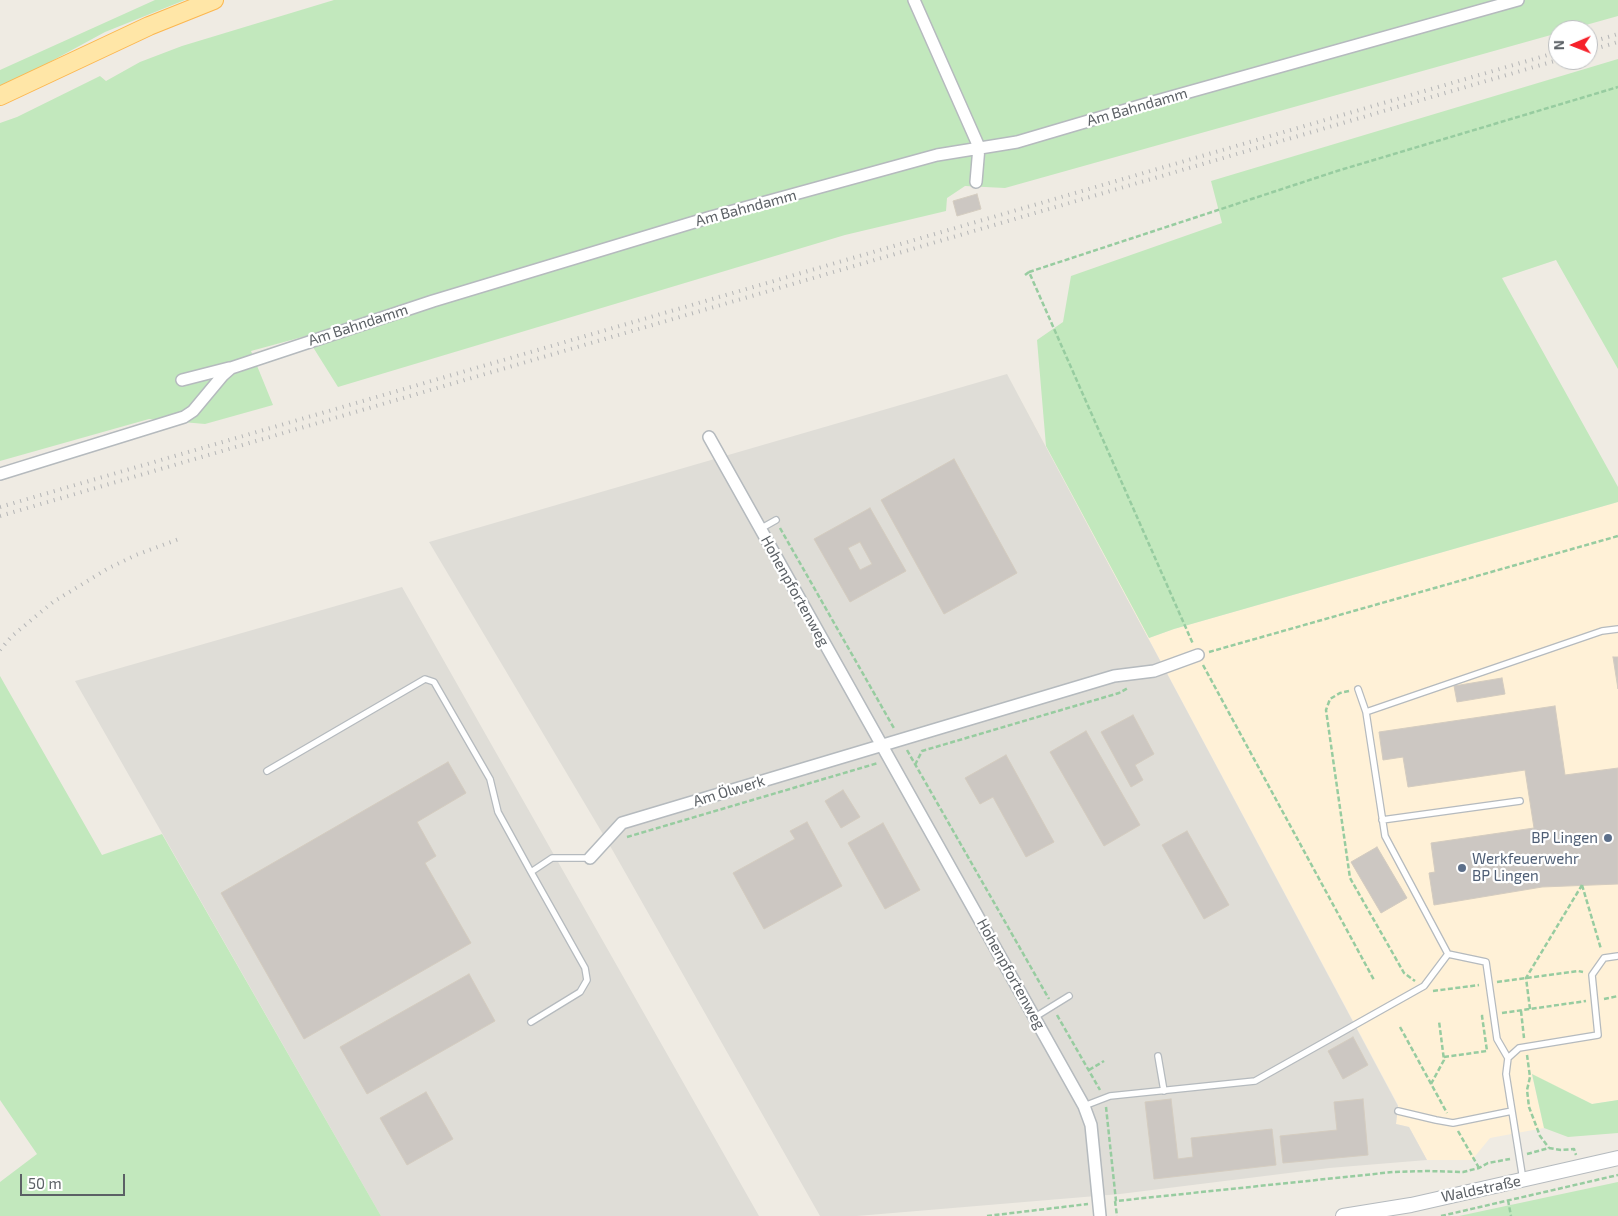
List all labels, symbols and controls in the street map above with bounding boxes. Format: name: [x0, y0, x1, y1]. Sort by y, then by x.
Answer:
north arrow: [1548, 20, 1598, 70]
text: N: [1550, 40, 1567, 50]
street label: Am Bahndamm: [1085, 84, 1189, 130]
street label: Am Bahndamm: [693, 186, 799, 230]
street label: Am Bahndamm: [306, 300, 410, 350]
street label: Hohenpfortenweg: [757, 532, 833, 650]
street label: Am Ölwerk: [691, 772, 767, 810]
place label: BP Lingen: [1531, 829, 1598, 847]
marker: BP Lingen: [1602, 832, 1614, 844]
place label: Werkfeuerwehr BP Lingen: [1472, 850, 1579, 885]
marker: Werkfeuerwehr BP Lingen: [1456, 862, 1468, 874]
street label: Hohenpfortenweg: [973, 915, 1049, 1033]
scale bar: [22, 1164, 128, 1196]
street label: Waldstraße: [1439, 1172, 1523, 1206]
text: 50 m: [28, 1174, 62, 1192]

